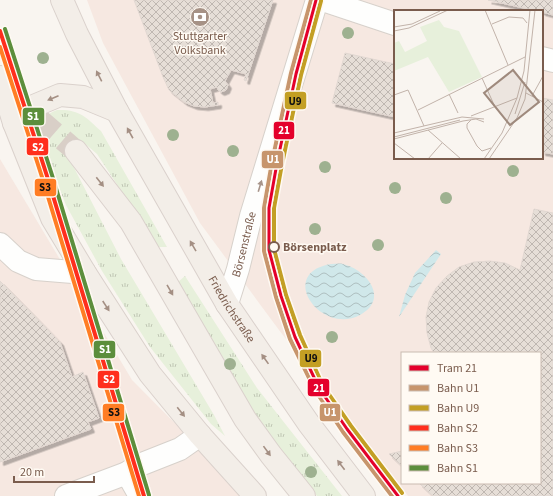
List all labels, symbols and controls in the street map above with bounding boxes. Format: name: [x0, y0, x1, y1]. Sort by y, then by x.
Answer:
bank icon: Stuttgarter Volksbank: [189, 6, 211, 28]
inset map: [394, 10, 543, 159]
place label: Stuttgarter Volksbank: [173, 28, 228, 59]
one-way arrow: [96, 70, 102, 82]
line badge: U9: [284, 91, 307, 110]
text: U9: [288, 94, 302, 109]
one-way arrow: [47, 96, 59, 102]
line badge: S1: [22, 107, 45, 126]
text: S1: [27, 109, 39, 124]
line badge: 21: [273, 121, 295, 140]
text: 21: [278, 123, 290, 138]
one-way arrow: [126, 127, 133, 139]
line badge: S2: [26, 137, 49, 156]
text: S2: [32, 140, 44, 155]
line badge: U1: [261, 150, 284, 169]
text: U1: [266, 152, 280, 167]
one-way arrow: [95, 176, 104, 187]
line badge: S3: [34, 178, 57, 197]
text: S3: [39, 180, 51, 195]
one-way arrow: [257, 180, 263, 192]
street label: Börsenstraße: [227, 209, 260, 279]
place label: Börsenplatz: [283, 239, 347, 256]
one-way arrow: [190, 240, 197, 252]
marker: Börsenplatz: [268, 241, 280, 253]
street label: Friedrichstraße: [204, 273, 259, 346]
one-way arrow: [167, 284, 174, 296]
one-way arrow: [102, 301, 110, 311]
line badge: S1: [93, 340, 116, 359]
text: S1: [99, 342, 111, 357]
line badge: U9: [299, 349, 322, 368]
text: U9: [304, 351, 318, 366]
legend: [401, 352, 541, 484]
one-way arrow: [261, 354, 269, 365]
text: Tram 21: [437, 360, 477, 377]
line badge: S2: [97, 370, 120, 389]
text: S2: [103, 372, 115, 387]
line badge: 21: [307, 378, 330, 397]
text: Bahn U1: [437, 380, 479, 397]
text: 21: [313, 381, 325, 396]
text: Bahn U9: [437, 400, 479, 417]
line badge: S3: [102, 403, 125, 422]
line badge: U1: [319, 403, 341, 422]
text: S3: [108, 405, 120, 420]
text: U1: [323, 405, 337, 420]
one-way arrow: [177, 406, 186, 417]
text: Bahn S2: [437, 420, 478, 437]
text: Bahn S3: [437, 440, 478, 457]
one-way arrow: [263, 446, 271, 456]
scale bar: [14, 458, 94, 484]
one-way arrow: [337, 460, 345, 470]
text: Bahn S1: [437, 460, 478, 477]
text: 20 m: [20, 464, 44, 481]

